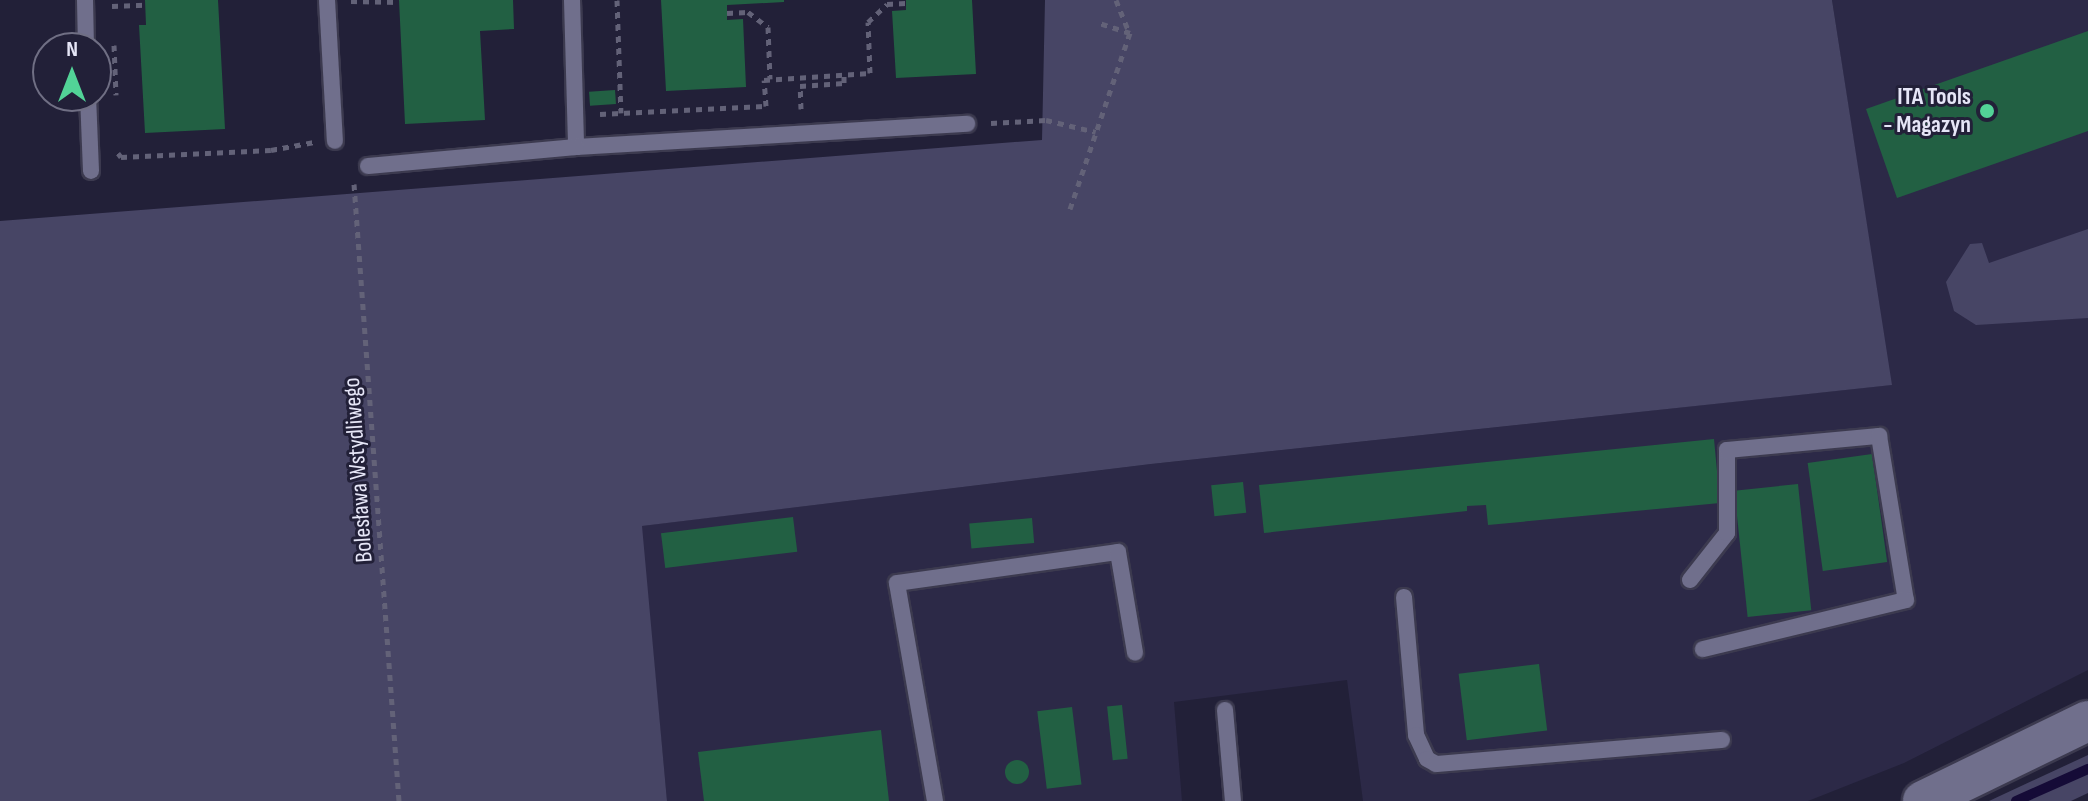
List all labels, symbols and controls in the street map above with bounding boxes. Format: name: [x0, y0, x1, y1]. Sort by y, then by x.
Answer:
north arrow: [32, 32, 112, 112]
text: N: [66, 36, 78, 63]
place label: ITA Tools - Magazyn: [1883, 83, 1971, 139]
marker: ITA Tools - Magazyn: [1978, 102, 1996, 120]
street label: Bolesława Wstydliwego: [337, 376, 379, 564]

